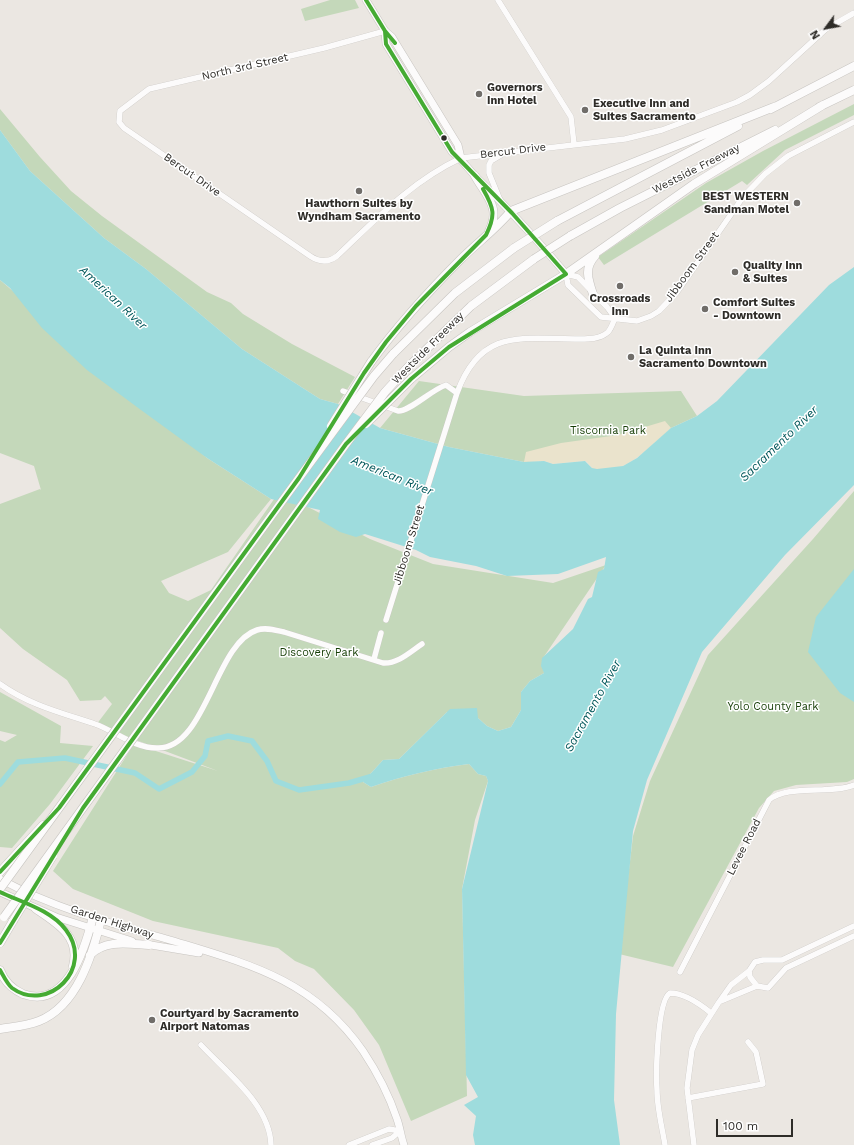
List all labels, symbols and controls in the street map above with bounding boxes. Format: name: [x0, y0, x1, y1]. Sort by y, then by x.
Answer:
north arrow: [806, 8, 846, 48]
text: N: [808, 28, 823, 42]
street label: North 3rd Street: [200, 51, 290, 83]
place label: Governors Inn Hotel: [487, 81, 543, 107]
marker: Governors Inn Hotel: [474, 89, 484, 99]
place label: Executive Inn and Suites Sacramento: [593, 97, 696, 123]
marker: Executive Inn and Suites Sacramento: [580, 105, 590, 115]
unlabelled marker: [439, 133, 449, 143]
street label: Bercut Drive: [479, 140, 547, 162]
street label: Westside Freeway: [650, 141, 742, 197]
street label: Bercut Drive: [161, 151, 223, 199]
marker: Hawthorn Suites by Wyndham Sacramento: [354, 186, 364, 196]
place label: BEST WESTERN Sandman Motel: [703, 190, 789, 216]
place label: Hawthorn Suites by Wyndham Sacramento: [298, 197, 420, 223]
marker: BEST WESTERN Sandman Motel: [792, 198, 802, 208]
street label: Jibboom Street: [662, 229, 722, 305]
place label: Quality Inn & Suites: [743, 259, 802, 285]
water label: American River: [76, 263, 150, 333]
marker: Quality Inn & Suites: [730, 267, 740, 277]
marker: Crossroads Inn: [615, 281, 625, 291]
place label: Crossroads Inn: [590, 292, 650, 318]
place label: Comfort Suites - Downtown: [713, 296, 795, 322]
marker: Comfort Suites - Downtown: [700, 304, 710, 314]
street label: Westside Freeway: [389, 309, 467, 387]
place label: La Quinta Inn Sacramento Downtown: [639, 344, 767, 370]
marker: La Quinta Inn Sacramento Downtown: [626, 352, 636, 362]
water label: Sacramento River: [737, 403, 821, 485]
park label: Tiscornia Park: [570, 424, 646, 438]
water label: American River: [349, 453, 435, 499]
street label: Jibboom Street: [390, 503, 428, 587]
park label: Discovery Park: [279, 646, 359, 660]
water label: Sacramento River: [562, 658, 624, 754]
park label: Yolo County Park: [727, 700, 819, 714]
street label: Levee Road: [724, 817, 764, 877]
street label: Garden Highway: [69, 902, 155, 942]
place label: Courtyard by Sacramento Airport Natomas: [160, 1007, 299, 1033]
marker: Courtyard by Sacramento Airport Natomas: [147, 1015, 157, 1025]
scale bar: [718, 1111, 795, 1137]
text: 100 m: [723, 1119, 758, 1133]

